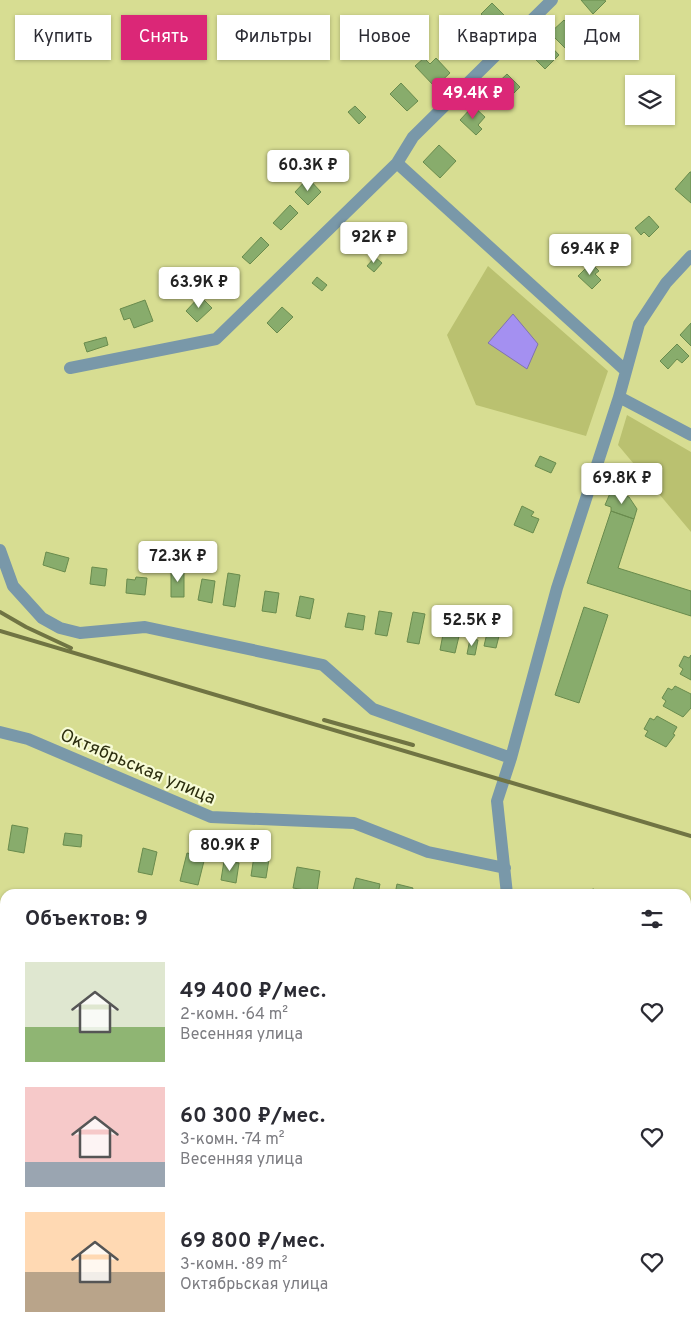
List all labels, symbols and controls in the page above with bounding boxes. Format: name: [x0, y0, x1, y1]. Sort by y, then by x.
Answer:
chip: Купить: [15, 15, 111, 60]
chip: Снять: [121, 15, 207, 60]
chip: Фильтры: [217, 15, 330, 60]
chip: Новое: [340, 15, 429, 60]
chip: Квартира: [439, 15, 555, 60]
chip: Дом: [565, 15, 639, 60]
map controls: [625, 75, 675, 125]
button: layers: [625, 75, 675, 125]
pin: 49.4K ₽: [427, 78, 519, 120]
text: 49.4K ₽: [443, 84, 503, 104]
pin: 60.3K ₽: [262, 150, 354, 192]
text: 60.3K ₽: [278, 156, 338, 176]
pin: 92K ₽: [339, 222, 409, 264]
text: 92K ₽: [351, 228, 397, 248]
pin: 69.4K ₽: [544, 234, 636, 276]
text: 69.4K ₽: [560, 240, 620, 260]
pin: 63.9K ₽: [153, 266, 245, 309]
text: 63.9K ₽: [170, 273, 228, 293]
pin: 69.8K ₽: [576, 462, 668, 505]
text: 69.8K ₽: [592, 469, 652, 489]
pin: 72.3K ₽: [132, 540, 224, 583]
text: 72.3K ₽: [149, 547, 207, 567]
pin: 52.5K ₽: [426, 604, 518, 647]
text: 52.5K ₽: [442, 611, 502, 631]
street label: Октябрьская улица: [56, 724, 219, 811]
pin: 80.9K ₽: [184, 830, 276, 872]
text: 80.9K ₽: [200, 836, 260, 856]
icon: filters: [638, 905, 666, 933]
text: Объектов: 9: [25, 906, 148, 933]
text: 49 400 ₽/мес.: [180, 978, 326, 1005]
icon: home: [65, 982, 125, 1042]
icon: heart: [638, 998, 666, 1026]
text: 2-комн. · 64 m²: [180, 1005, 288, 1025]
text: Весенняя улица: [180, 1025, 303, 1045]
text: 60 300 ₽/мес.: [180, 1103, 325, 1130]
icon: home: [65, 1107, 125, 1167]
icon: heart: [638, 1123, 666, 1151]
text: 3-комн. · 74 m²: [180, 1130, 284, 1150]
text: Весенняя улица: [180, 1150, 303, 1170]
text: 69 800 ₽/мес.: [180, 1228, 325, 1255]
icon: home: [65, 1232, 125, 1292]
icon: heart: [638, 1248, 666, 1276]
text: 3-комн. · 89 m²: [180, 1255, 287, 1275]
text: Октябрьская улица: [180, 1275, 328, 1295]

